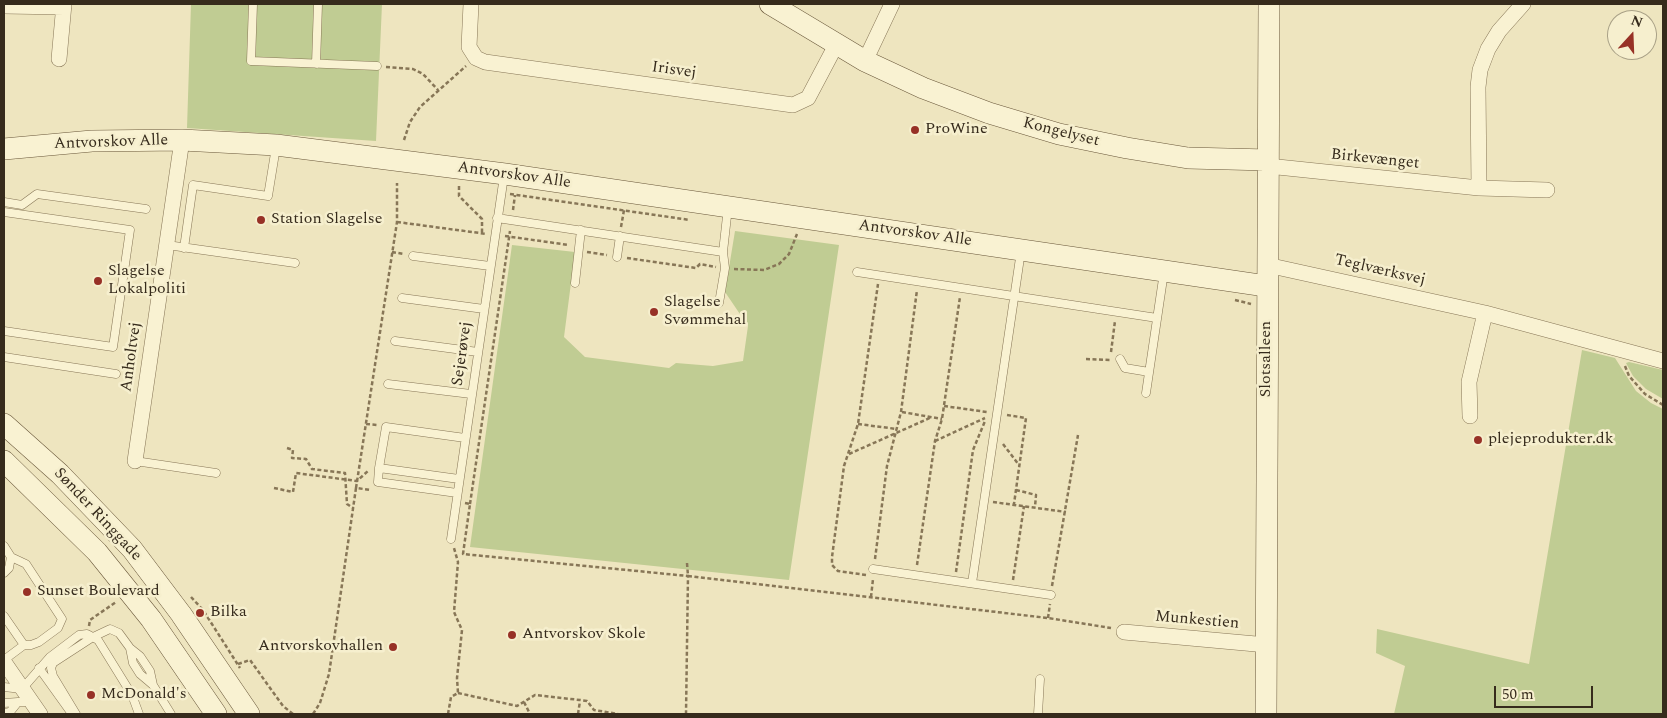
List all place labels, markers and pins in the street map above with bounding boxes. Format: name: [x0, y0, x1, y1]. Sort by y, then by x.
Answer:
place label: ProWine: [925, 120, 988, 140]
marker: ProWine: [909, 124, 921, 136]
place label: Station Slagelse: [271, 210, 382, 230]
marker: Station Slagelse: [255, 214, 267, 226]
place label: Slagelse Lokalpoliti: [108, 262, 186, 300]
marker: Slagelse Lokalpoliti: [92, 275, 104, 287]
place label: Slagelse Svømmehal: [664, 293, 746, 331]
marker: Slagelse Svømmehal: [648, 306, 660, 318]
place label: plejeprodukter.dk: [1488, 430, 1614, 450]
marker: plejeprodukter.dk: [1472, 434, 1484, 446]
place label: Sunset Boulevard: [37, 582, 160, 602]
marker: Sunset Boulevard: [21, 586, 33, 598]
place label: Bilka: [210, 603, 247, 623]
marker: Bilka: [194, 607, 206, 619]
place label: Antvorskov Skole: [522, 625, 646, 645]
marker: Antvorskov Skole: [506, 629, 518, 641]
place label: Antvorskovhallen: [258, 637, 383, 657]
marker: Antvorskovhallen: [387, 641, 399, 653]
place label: McDonald's: [101, 685, 187, 705]
marker: McDonald's: [85, 689, 97, 701]

